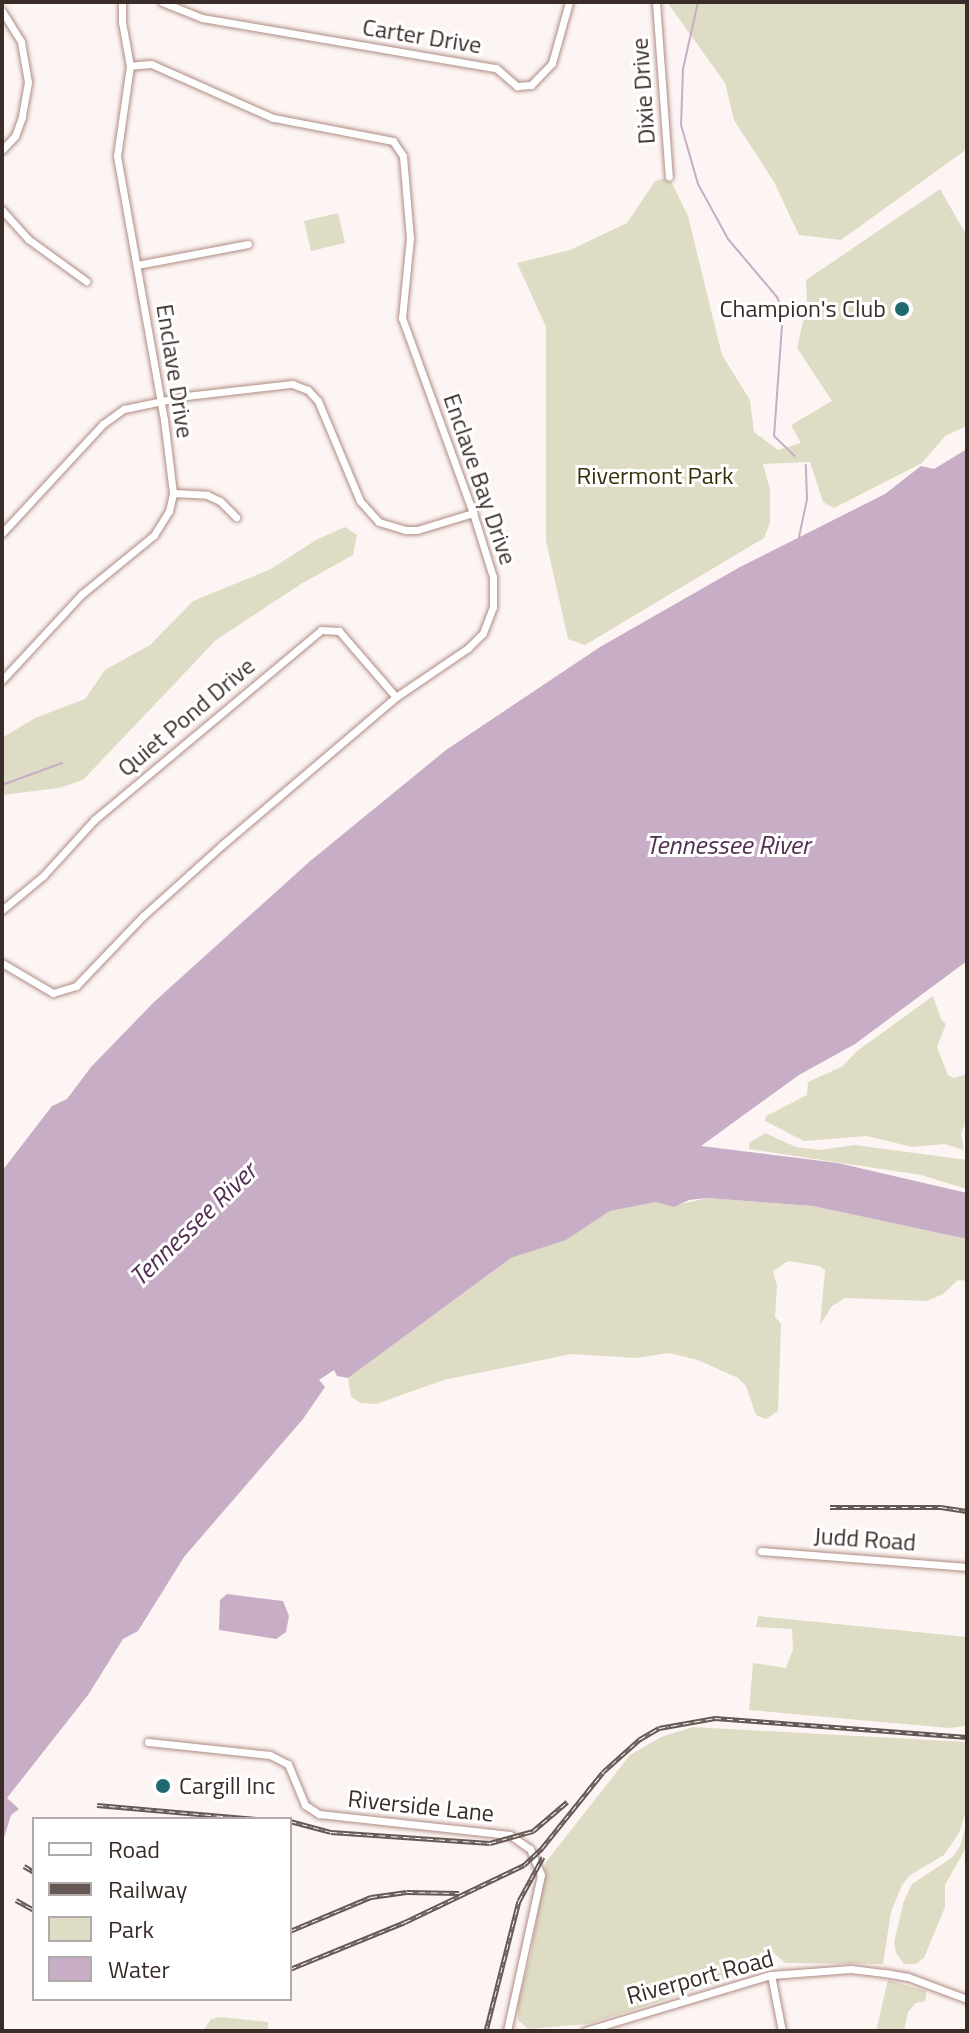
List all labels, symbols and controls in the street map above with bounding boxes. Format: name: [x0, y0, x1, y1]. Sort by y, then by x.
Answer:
street label: Carter Drive: [360, 12, 484, 60]
street label: Dixie Drive: [625, 37, 661, 145]
place label: Champion's Club: [720, 295, 886, 323]
marker: Champion's Club: [893, 300, 911, 318]
street label: Enclave Drive: [150, 302, 200, 440]
street label: Enclave Bay Drive: [437, 390, 523, 568]
park label: Rivermont Park: [577, 462, 733, 490]
street label: Quiet Pond Drive: [112, 651, 260, 783]
water label: Tennessee River: [646, 829, 810, 861]
water label: Tennessee River: [123, 1156, 263, 1292]
street label: Judd Road: [813, 1521, 917, 1557]
place label: Cargill Inc: [179, 1772, 275, 1800]
marker: Cargill Inc: [154, 1777, 172, 1795]
street label: Riverside Lane: [346, 1784, 496, 1828]
legend: [32, 1817, 292, 2001]
text: Road: [108, 1831, 160, 1867]
text: Railway: [108, 1871, 187, 1907]
text: Park: [108, 1911, 154, 1947]
street label: Riverport Road: [623, 1944, 777, 2010]
text: Water: [108, 1951, 170, 1987]

